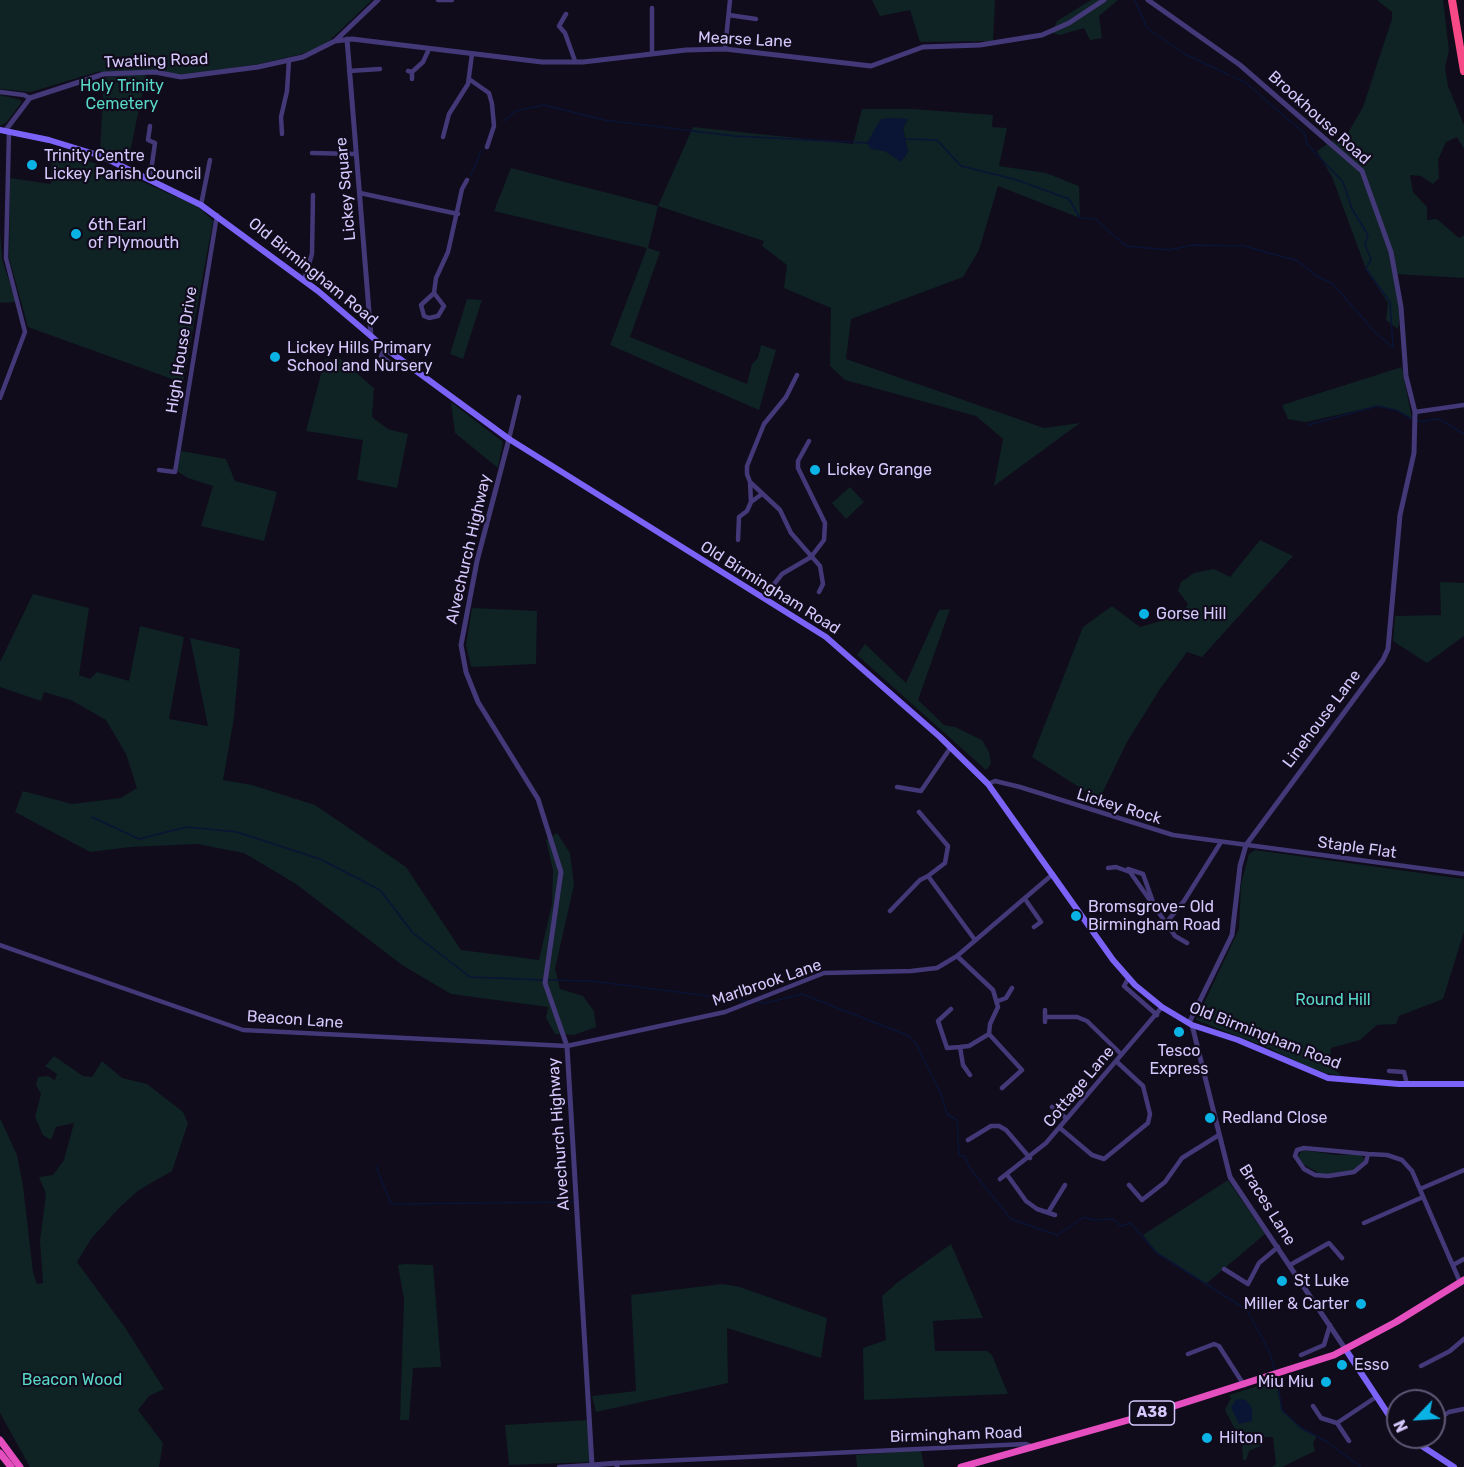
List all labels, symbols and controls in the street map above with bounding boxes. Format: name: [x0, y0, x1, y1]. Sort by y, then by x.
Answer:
street label: Mearse Lane: [698, 28, 792, 52]
street label: Twatling Road: [103, 50, 209, 72]
street label: Brookhouse Road: [1264, 67, 1374, 169]
park label: Holy Trinity Cemetery: [80, 76, 164, 114]
street label: Lickey Square: [332, 136, 360, 242]
place label: Trinity Centre Lickey Parish Council: [44, 146, 201, 184]
marker: Trinity Centre Lickey Parish Council: [25, 158, 39, 172]
street label: Old Birmingham Road: [244, 214, 382, 330]
place label: 6th Earl of Plymouth: [88, 215, 179, 253]
marker: 6th Earl of Plymouth: [69, 227, 83, 241]
street label: High House Drive: [162, 285, 202, 415]
place label: Lickey Hills Primary School and Nursery: [287, 338, 433, 376]
marker: Lickey Hills Primary School and Nursery: [268, 350, 282, 364]
place label: Lickey Grange: [827, 460, 932, 480]
marker: Lickey Grange: [808, 463, 822, 477]
street label: Alvechurch Highway: [442, 472, 496, 626]
street label: Old Birmingham Road: [697, 537, 843, 639]
place label: Gorse Hill: [1156, 604, 1226, 624]
marker: Gorse Hill: [1137, 607, 1151, 621]
street label: Linehouse Lane: [1279, 666, 1365, 772]
street label: Lickey Rock: [1074, 785, 1164, 829]
street label: Staple Flat: [1316, 833, 1398, 863]
place label: Bromsgrove- Old Birmingham Road: [1088, 897, 1221, 935]
marker: Bromsgrove- Old Birmingham Road: [1069, 909, 1083, 923]
street label: Marlbrook Lane: [710, 955, 824, 1011]
park label: Round Hill: [1295, 990, 1371, 1010]
street label: Old Birmingham Road: [1187, 998, 1343, 1074]
street label: Beacon Lane: [246, 1007, 344, 1033]
marker: Tesco Express: [1172, 1025, 1186, 1039]
place label: Tesco Express: [1149, 1041, 1209, 1079]
street label: Cottage Lane: [1039, 1043, 1119, 1131]
street label: Alvechurch Highway: [544, 1057, 574, 1211]
place label: Redland Close: [1222, 1108, 1328, 1128]
marker: Redland Close: [1203, 1111, 1217, 1125]
street label: Braces Lane: [1235, 1161, 1299, 1249]
place label: St Luke: [1294, 1271, 1349, 1291]
marker: St Luke: [1275, 1274, 1289, 1288]
place label: Miller & Carter: [1244, 1294, 1349, 1314]
marker: Miller & Carter: [1354, 1297, 1368, 1311]
place label: Esso: [1354, 1355, 1389, 1375]
marker: Esso: [1335, 1358, 1349, 1372]
park label: Beacon Wood: [22, 1370, 122, 1390]
place label: Miu Miu: [1258, 1372, 1314, 1392]
marker: Miu Miu: [1319, 1375, 1333, 1389]
north arrow: [1386, 1389, 1446, 1449]
road number: A38: [1130, 1401, 1174, 1425]
text: N: [1390, 1417, 1412, 1435]
street label: Birmingham Road: [889, 1423, 1023, 1447]
place label: Hilton: [1219, 1428, 1263, 1448]
marker: Hilton: [1200, 1431, 1214, 1445]

